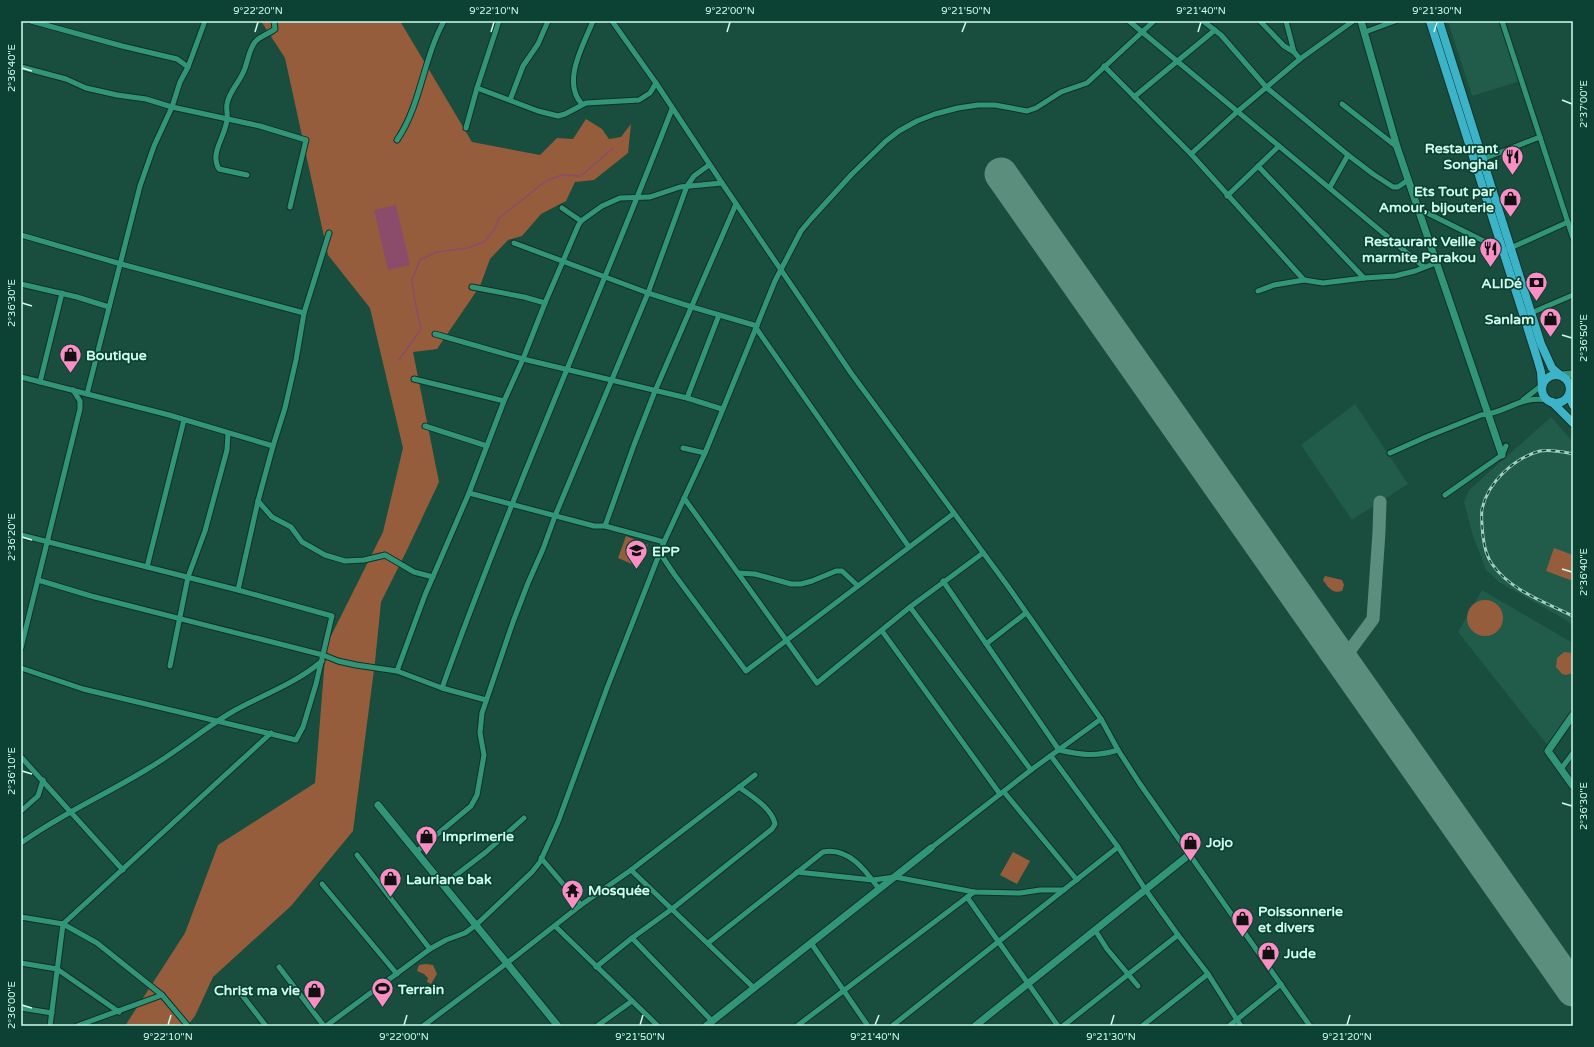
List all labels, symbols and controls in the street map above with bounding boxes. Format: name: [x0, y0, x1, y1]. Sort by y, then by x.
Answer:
text: 9°22'20"N: [233, 5, 283, 17]
text: 9°22'10"N: [469, 5, 519, 17]
text: 9°22'00"N: [705, 5, 755, 17]
text: 9°21'50"N: [941, 5, 991, 17]
text: 9°21'40"N: [1176, 5, 1226, 17]
text: 9°21'30"N: [1412, 5, 1462, 17]
text: 2°36'40"E: [6, 44, 18, 92]
text: 2°37'00"E: [1578, 80, 1590, 128]
place label: Restaurant Songhai: [1425, 140, 1499, 173]
restaurant icon: Restaurant Songhai: [1500, 143, 1526, 176]
place label: Ets Tout par Amour, bijouterie: [1379, 183, 1495, 216]
shop icon: Ets Tout par Amour, bijouterie: [1497, 186, 1523, 219]
place label: Restaurant Veille marmite Parakou: [1362, 233, 1476, 266]
restaurant icon: Restaurant Veille marmite Parakou: [1478, 236, 1504, 269]
bank icon: ALIDé: [1524, 270, 1550, 303]
place label: ALIDé: [1481, 275, 1522, 292]
text: 2°36'30"E: [6, 279, 18, 327]
shop icon: Sanlam: [1537, 306, 1563, 339]
place label: Sanlam: [1485, 311, 1534, 328]
text: 2°36'50"E: [1578, 314, 1590, 362]
shop icon: Boutique: [57, 342, 83, 375]
place label: Boutique: [86, 347, 147, 364]
text: 2°36'20"E: [6, 513, 18, 561]
school or university icon: EPP: [624, 538, 650, 571]
place label: EPP: [652, 543, 680, 560]
text: 2°36'40"E: [1578, 548, 1590, 596]
text: 2°36'10"E: [6, 747, 18, 795]
text: 2°36'30"E: [1578, 782, 1590, 830]
shop icon: Imprimerie: [414, 823, 440, 856]
place label: Imprimerie: [442, 828, 514, 845]
shop icon: Jojo: [1178, 829, 1204, 862]
place label: Jojo: [1205, 834, 1234, 851]
shop icon: Lauriane bak: [378, 866, 404, 899]
place label: Lauriane bak: [406, 871, 492, 888]
temple icon: Mosquée: [559, 877, 585, 910]
place label: Mosquée: [588, 882, 650, 899]
place label: Poissonnerie et divers: [1258, 903, 1343, 936]
shop icon: Poissonnerie et divers: [1229, 906, 1255, 939]
shop icon: Jude: [1255, 940, 1281, 973]
place label: Jude: [1283, 945, 1316, 962]
sports icon: Terrain: [369, 976, 395, 1009]
shop icon: Christ ma vie: [302, 977, 328, 1010]
text: 2°36'00"E: [6, 981, 18, 1029]
place label: Terrain: [397, 981, 444, 998]
place label: Christ ma vie: [214, 982, 300, 999]
text: 9°22'10"N: [143, 1031, 193, 1043]
text: 9°22'00"N: [379, 1031, 429, 1043]
text: 9°21'50"N: [615, 1031, 665, 1043]
text: 9°21'40"N: [850, 1031, 900, 1043]
text: 9°21'30"N: [1086, 1031, 1136, 1043]
text: 9°21'20"N: [1322, 1031, 1372, 1043]

